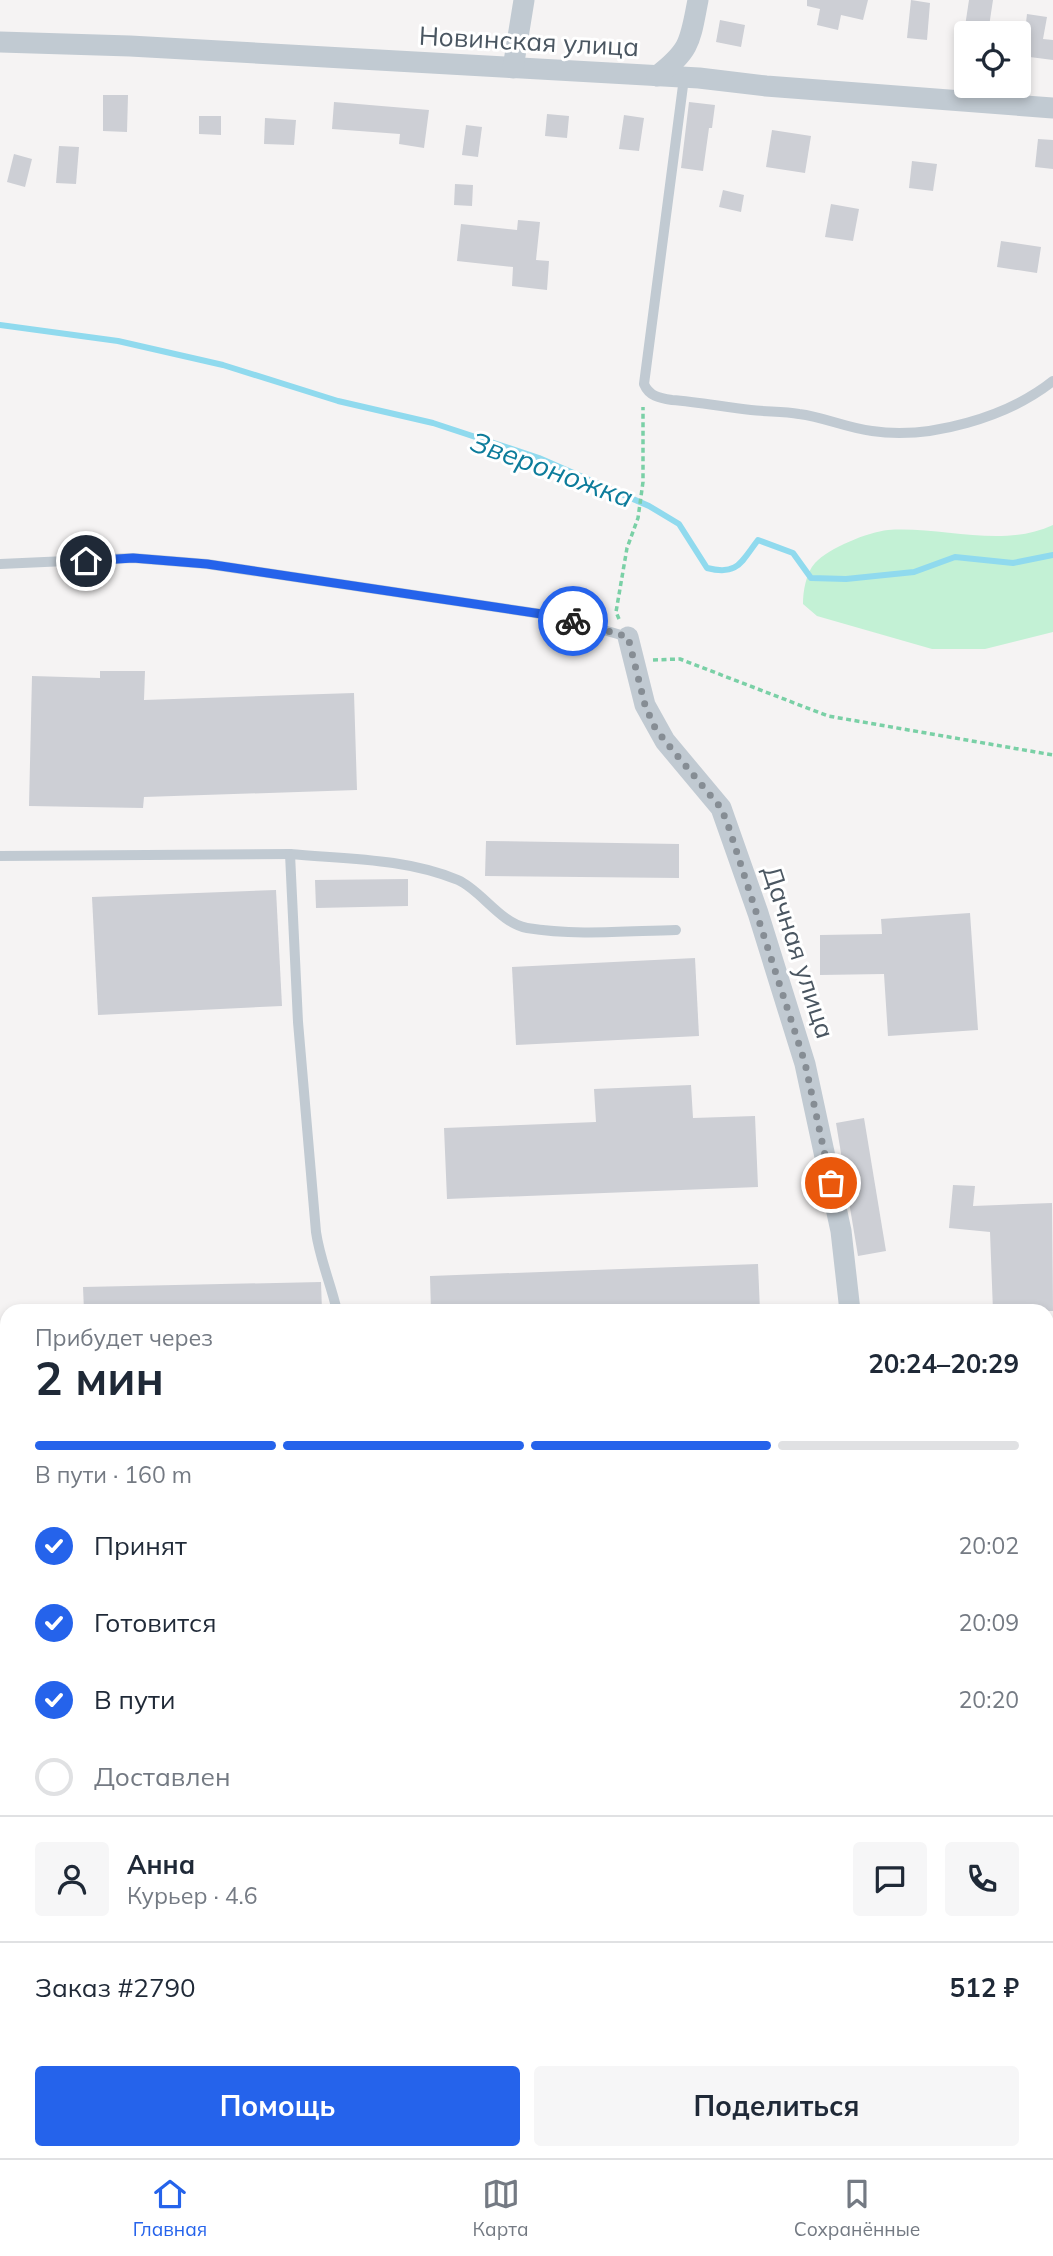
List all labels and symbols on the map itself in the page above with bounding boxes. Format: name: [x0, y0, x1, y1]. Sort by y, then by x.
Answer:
street label: Новинская улица: [418, 19, 640, 63]
water label: Звероножка: [466, 423, 638, 515]
pin: [56, 531, 116, 591]
courier: [538, 586, 608, 656]
street label: Дачная улица: [756, 861, 842, 1043]
pin: [801, 1153, 861, 1213]

